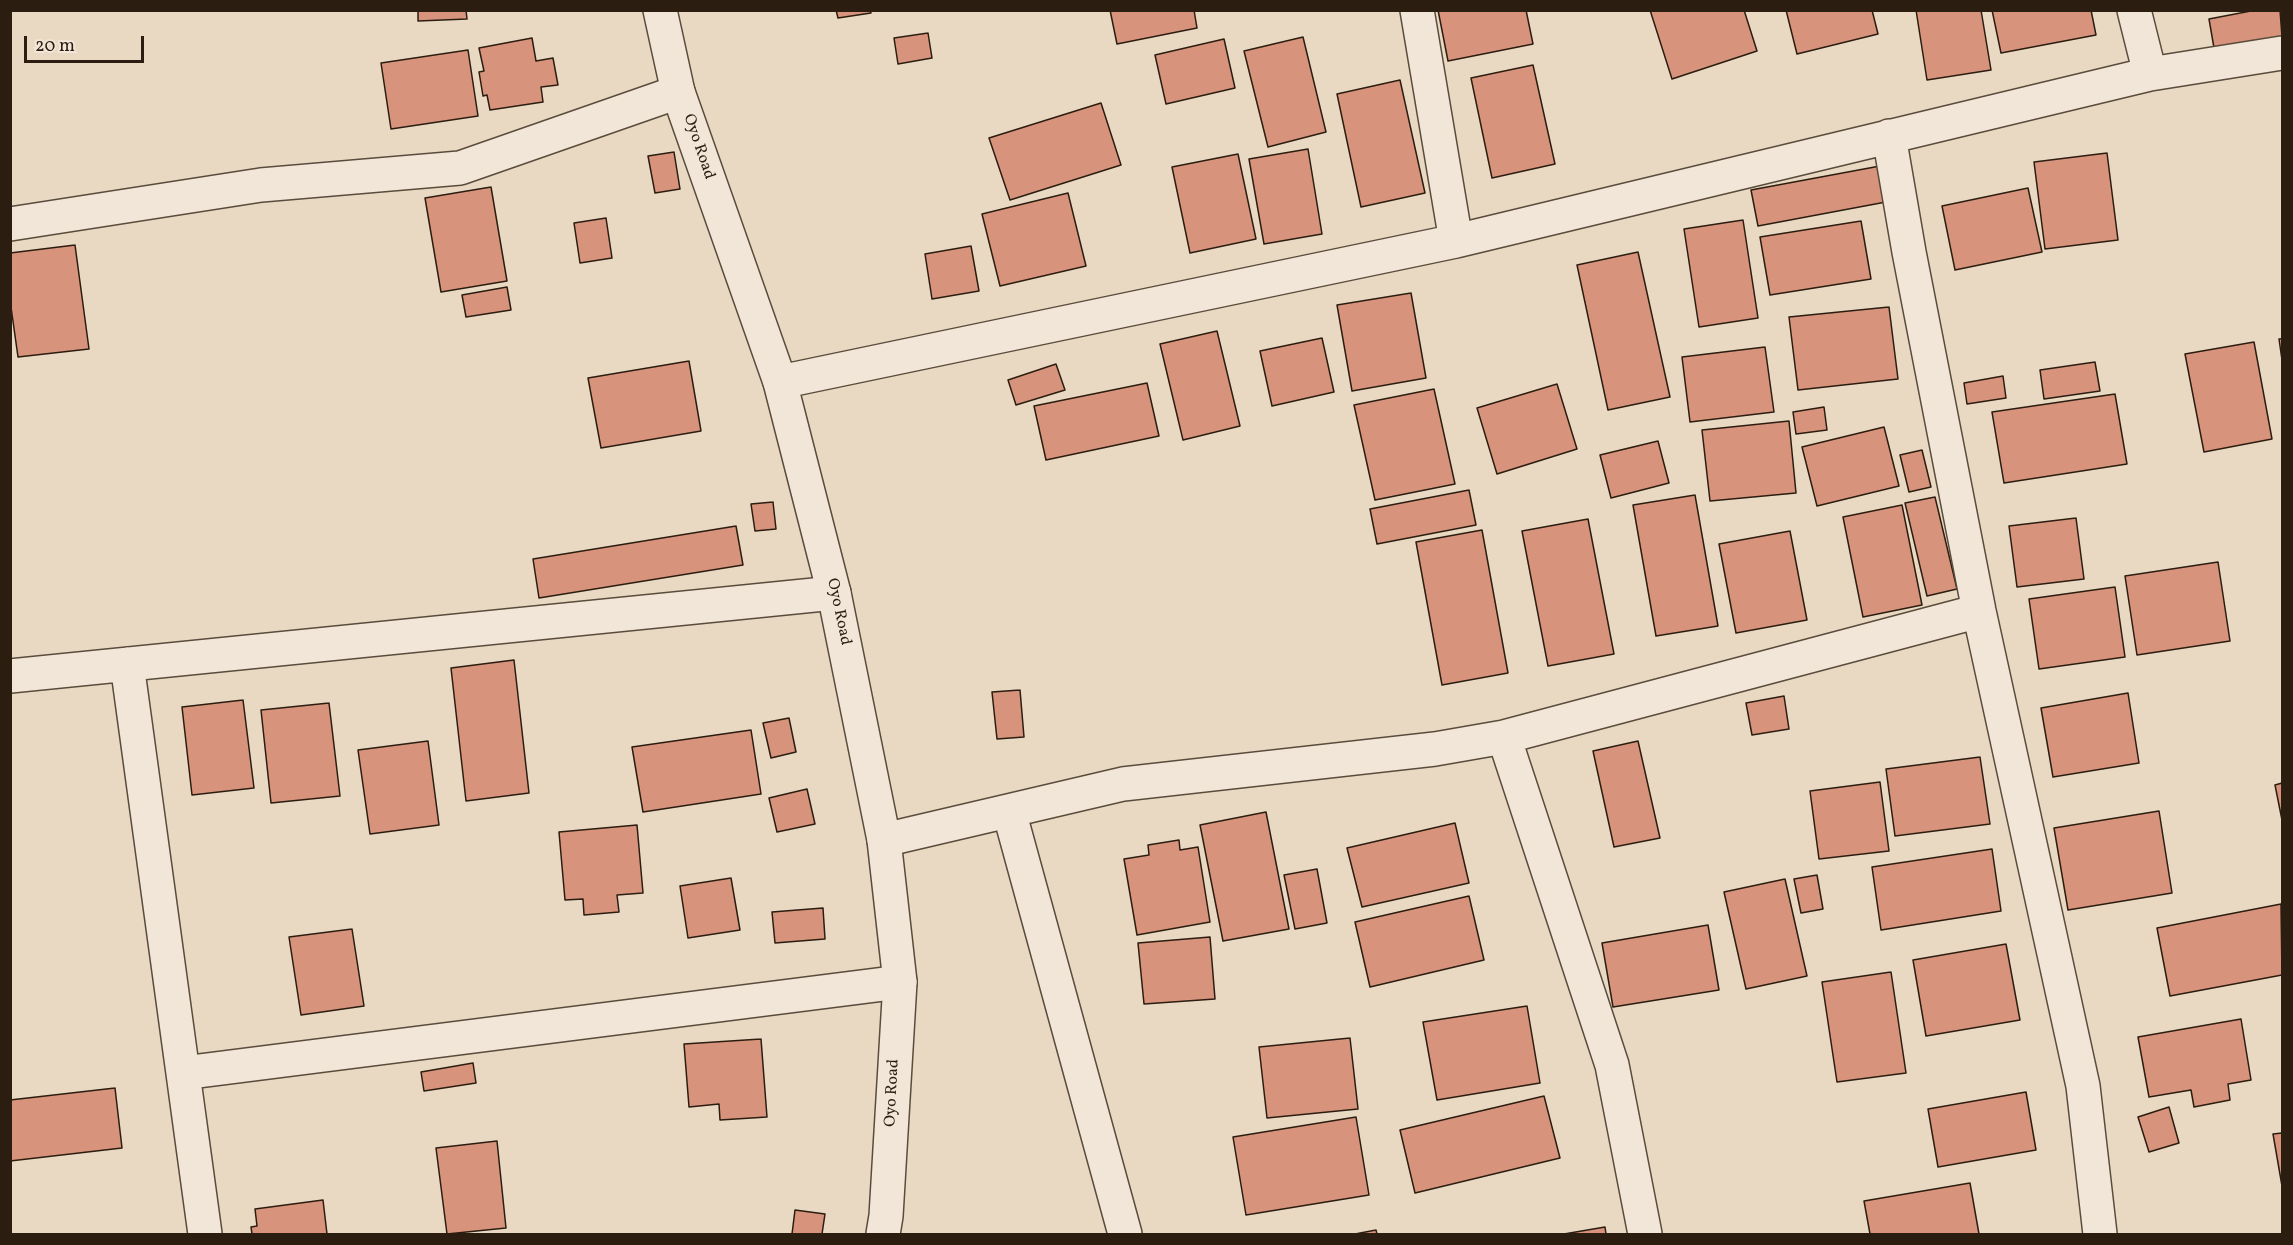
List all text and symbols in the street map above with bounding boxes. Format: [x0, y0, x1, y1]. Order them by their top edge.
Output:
scale bar [27, 24, 147, 62]
text: 20 m [35, 34, 75, 59]
street label: Oyo Road [678, 112, 718, 182]
street label: Oyo Road [822, 577, 854, 647]
street label: Oyo Road [882, 1059, 904, 1127]

